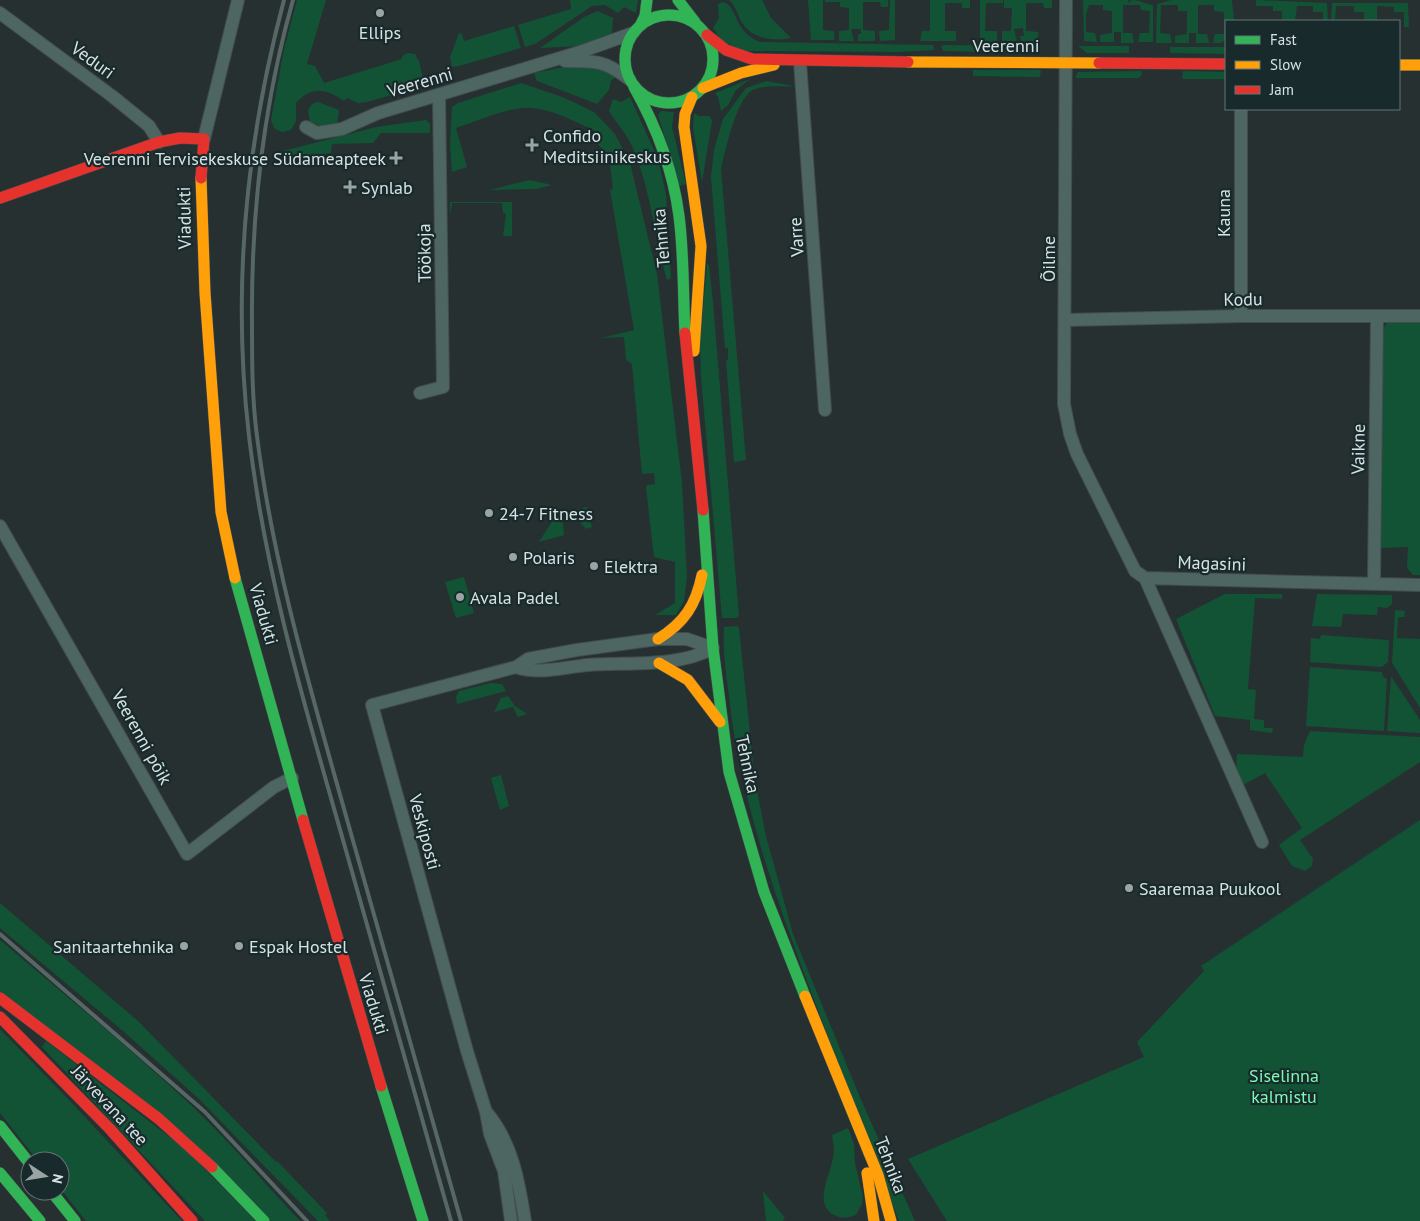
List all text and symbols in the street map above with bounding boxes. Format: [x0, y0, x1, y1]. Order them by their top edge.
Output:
marker: Ellips [374, 7, 386, 19]
legend [1225, 20, 1400, 110]
place label: Ellips [359, 21, 401, 44]
text: Fast [1270, 30, 1297, 49]
street label: Veerenni [971, 34, 1040, 57]
street label: Veduri [66, 36, 119, 84]
text: Slow [1270, 55, 1301, 74]
street label: Veerenni [384, 62, 455, 103]
text: Jam [1269, 80, 1294, 99]
place label: Confido Meditsiinikeskus [543, 124, 670, 168]
marker: Confido Meditsiinikeskus [525, 138, 539, 152]
place label: Veerenni Tervisekeskuse Südameapteek [83, 147, 386, 170]
marker: Veerenni Tervisekeskuse Südameapteek [390, 152, 402, 164]
place label: Synlab [361, 176, 413, 199]
marker: Synlab [343, 180, 357, 194]
street label: Viadukti [172, 186, 196, 251]
street label: Kauna [1212, 189, 1235, 237]
street label: Tehnika [647, 208, 675, 268]
street label: Varre [783, 216, 809, 259]
street label: Töökoja [412, 223, 436, 283]
street label: Õilme [1037, 236, 1060, 282]
street label: Kodu [1223, 287, 1263, 311]
street label: Vaikne [1346, 423, 1370, 476]
place label: 24-7 Fitness [499, 502, 593, 525]
marker: 24-7 Fitness [483, 507, 495, 519]
place label: Polaris [523, 546, 575, 569]
street label: Magasini [1177, 550, 1247, 576]
marker: Polaris [507, 551, 519, 563]
place label: Elektra [604, 555, 658, 578]
marker: Elektra [588, 560, 600, 572]
street label: Viadukti [244, 580, 284, 647]
place label: Avala Padel [470, 586, 560, 609]
marker: Avala Padel [454, 591, 466, 603]
street label: Veerenni põik [106, 685, 178, 789]
street label: Tehnika [731, 733, 765, 795]
street label: Veskiposti [404, 791, 446, 872]
place label: Saaremaa Puukool [1139, 877, 1281, 900]
marker: Saaremaa Puukool [1123, 882, 1135, 894]
place label: Sanitaartehnika [53, 935, 174, 958]
place label: Espak Hostel [249, 935, 348, 958]
marker: Sanitaartehnika [178, 940, 190, 952]
marker: Espak Hostel [233, 940, 245, 952]
street label: Viadukti [354, 970, 394, 1037]
street label: Järvevana tee [66, 1059, 153, 1150]
park label: Siselinna kalmistu [1249, 1064, 1319, 1108]
street label: Tehnika [870, 1133, 912, 1197]
north arrow [20, 1151, 70, 1201]
text: N [48, 1172, 67, 1185]

